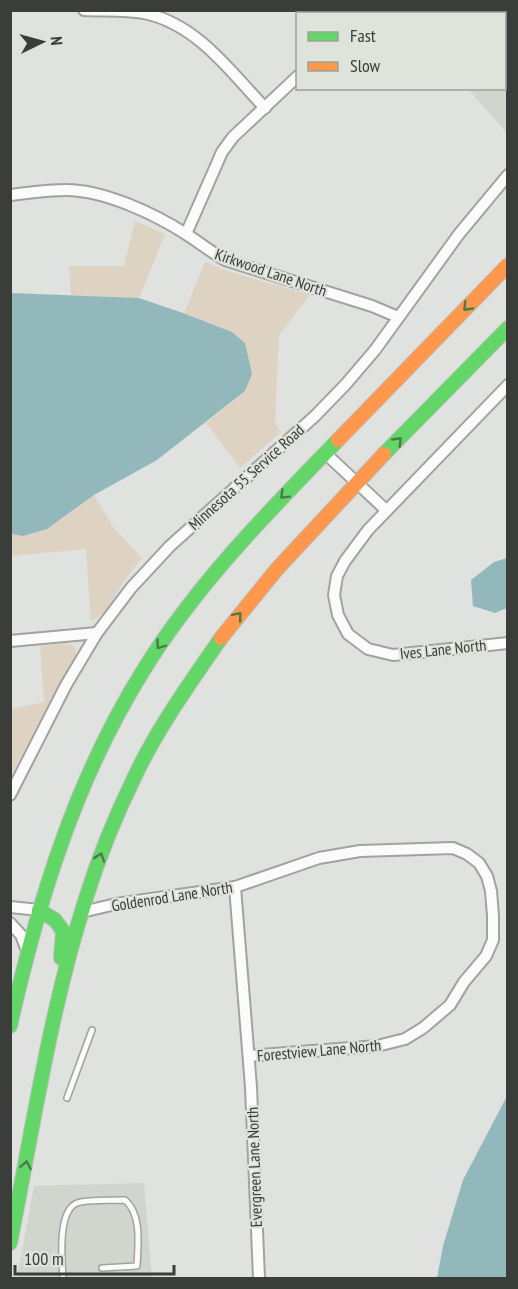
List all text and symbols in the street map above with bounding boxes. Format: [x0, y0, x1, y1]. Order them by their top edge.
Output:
north arrow [12, 12, 72, 72]
legend [296, 12, 506, 90]
text: Fast [350, 24, 376, 47]
text: N [47, 36, 67, 46]
text: Slow [350, 54, 381, 77]
street label: Kirkwood Lane North [212, 244, 330, 300]
one-way arrow [463, 299, 474, 310]
street label: Minnesota 55 Service Road [184, 420, 308, 534]
one-way arrow [391, 437, 402, 447]
one-way arrow [280, 488, 291, 498]
one-way arrow [231, 612, 242, 623]
street label: Ives Lane North [399, 635, 487, 663]
one-way arrow [156, 639, 167, 650]
one-way arrow [92, 852, 105, 863]
street label: Goldenrod Lane North [110, 877, 234, 915]
street label: Forestview Lane North [256, 1035, 382, 1065]
street label: Evergreen Lane North [242, 1106, 266, 1228]
one-way arrow [19, 1160, 32, 1170]
scale bar [15, 1238, 174, 1276]
text: 100 m [24, 1247, 64, 1270]

